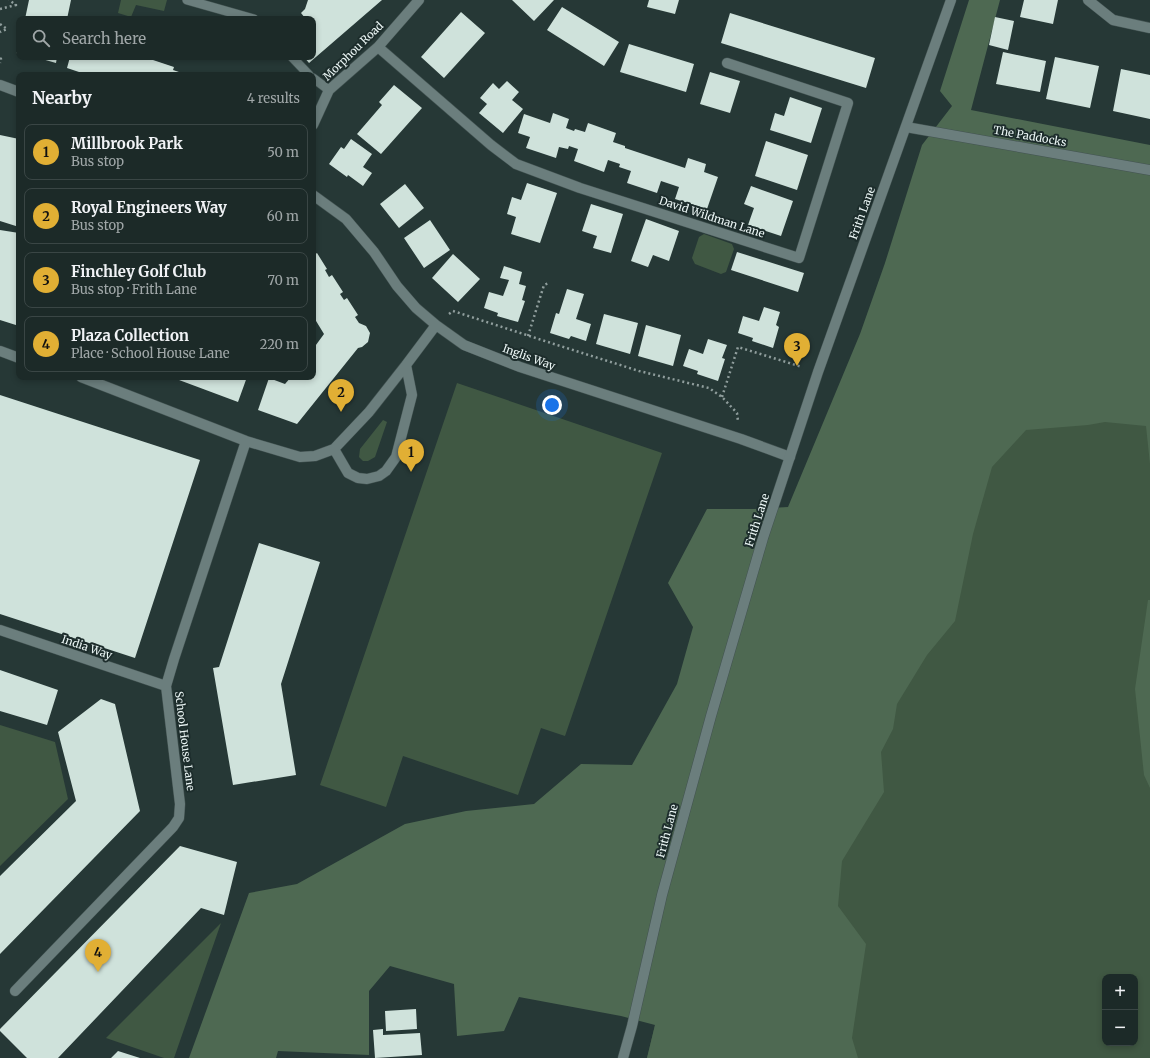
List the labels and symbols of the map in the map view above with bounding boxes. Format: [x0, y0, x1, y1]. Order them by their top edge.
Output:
street label: Morphou Road [320, 18, 386, 83]
street label: The Paddocks [992, 123, 1068, 149]
street label: Frith Lane [846, 185, 878, 241]
street label: David Wildman Lane [657, 193, 767, 241]
pin: 3 [784, 333, 810, 366]
street label: Inglis Way [501, 341, 558, 373]
pin: 2 [328, 379, 354, 412]
your location [542, 395, 562, 415]
pin: 1 [398, 439, 424, 472]
street label: Frith Lane [742, 491, 772, 548]
street label: India Way [60, 632, 115, 662]
street label: School House Lane [172, 690, 198, 792]
street label: Frith Lane [653, 802, 681, 859]
pin: 4 [85, 939, 111, 972]

